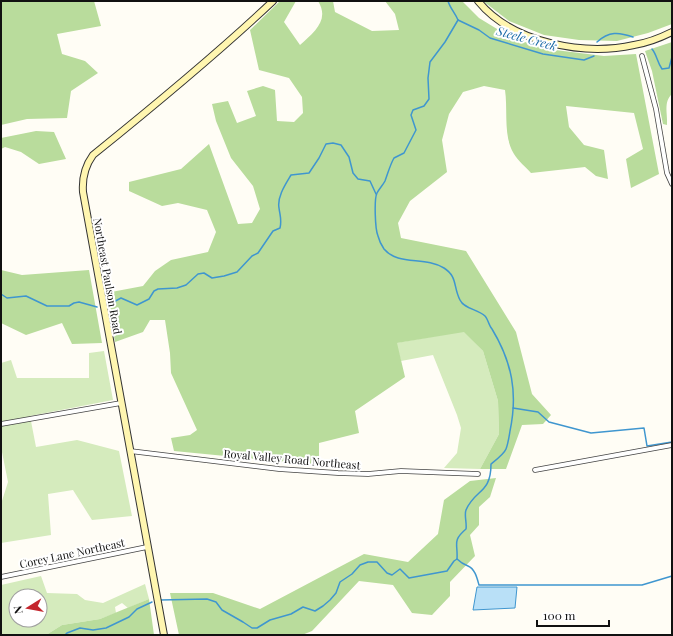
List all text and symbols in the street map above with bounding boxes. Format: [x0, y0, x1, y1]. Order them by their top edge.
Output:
water label: Steele Creek [494, 22, 559, 54]
street label: Northeast Paulson Road [90, 217, 126, 336]
street label: Royal Valley Road Northeast [223, 446, 361, 472]
street label: Corey Lane Northeast [18, 534, 126, 571]
north arrow [8, 588, 48, 628]
scale bar [537, 602, 609, 628]
text: N [10, 605, 26, 615]
text: 100 m [543, 607, 576, 623]

